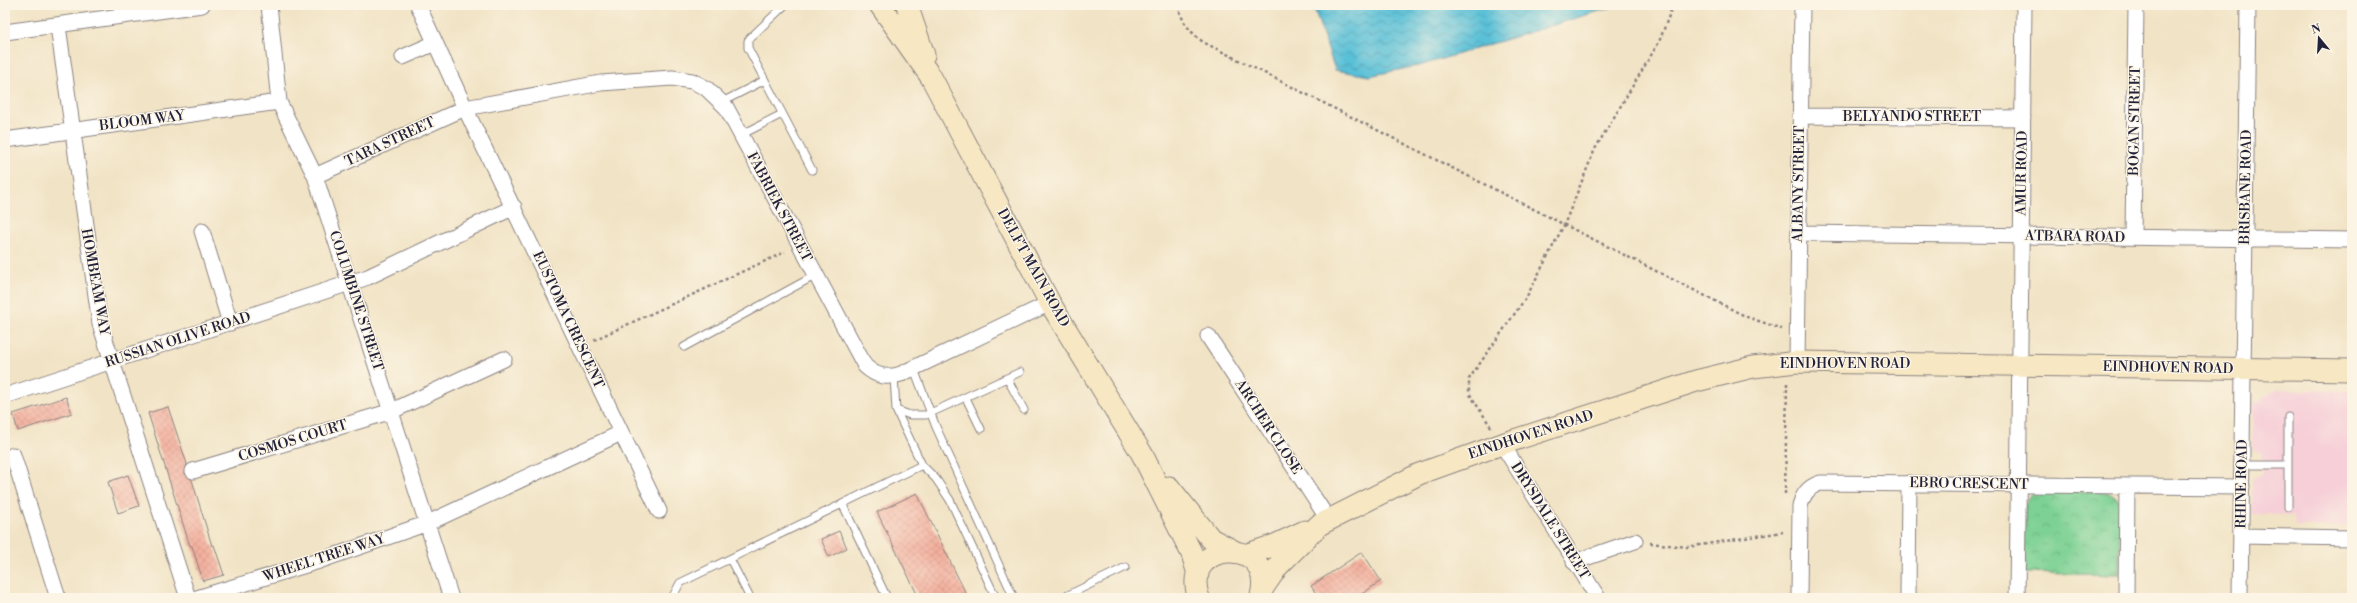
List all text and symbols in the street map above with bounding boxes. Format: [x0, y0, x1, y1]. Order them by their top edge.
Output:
north arrow [2299, 18, 2339, 58]
text: N [2310, 21, 2323, 37]
street label: BOGAN STREET [2125, 66, 2145, 177]
street label: BLOOM WAY [97, 107, 187, 135]
street label: BELYANDO STREET [1842, 108, 1981, 126]
street label: TARA STREET [342, 113, 438, 171]
street label: ALBANY STREET [1789, 125, 1809, 244]
street label: BRISBANE ROAD [2236, 129, 2256, 246]
street label: AMUR ROAD [2012, 130, 2032, 217]
street label: FABRIEK STREET [742, 149, 816, 265]
street label: DELFT MAIN ROAD [993, 206, 1073, 331]
street label: HOMBEAM WAY [77, 227, 113, 338]
street label: ATBARA ROAD [2024, 227, 2125, 247]
street label: COLUMBINE STREET [325, 229, 387, 374]
street label: EUSTOMA CRESCENT [528, 248, 608, 392]
street label: RUSSIAN OLIVE ROAD [103, 308, 253, 372]
street label: EINDHOVEN ROAD [1780, 355, 1910, 373]
street label: EINDHOVEN ROAD [2102, 358, 2234, 378]
street label: ARCHER CLOSE [1230, 375, 1305, 478]
street label: EINDHOVEN ROAD [1466, 406, 1596, 464]
street label: COSMOS COURT [236, 416, 350, 466]
street label: RHINE ROAD [2232, 439, 2252, 529]
street label: DRYSDALE STREET [1507, 459, 1593, 583]
street label: EBRO CRESCENT [1909, 474, 2029, 494]
street label: WHEEL TREE WAY [260, 530, 388, 587]

